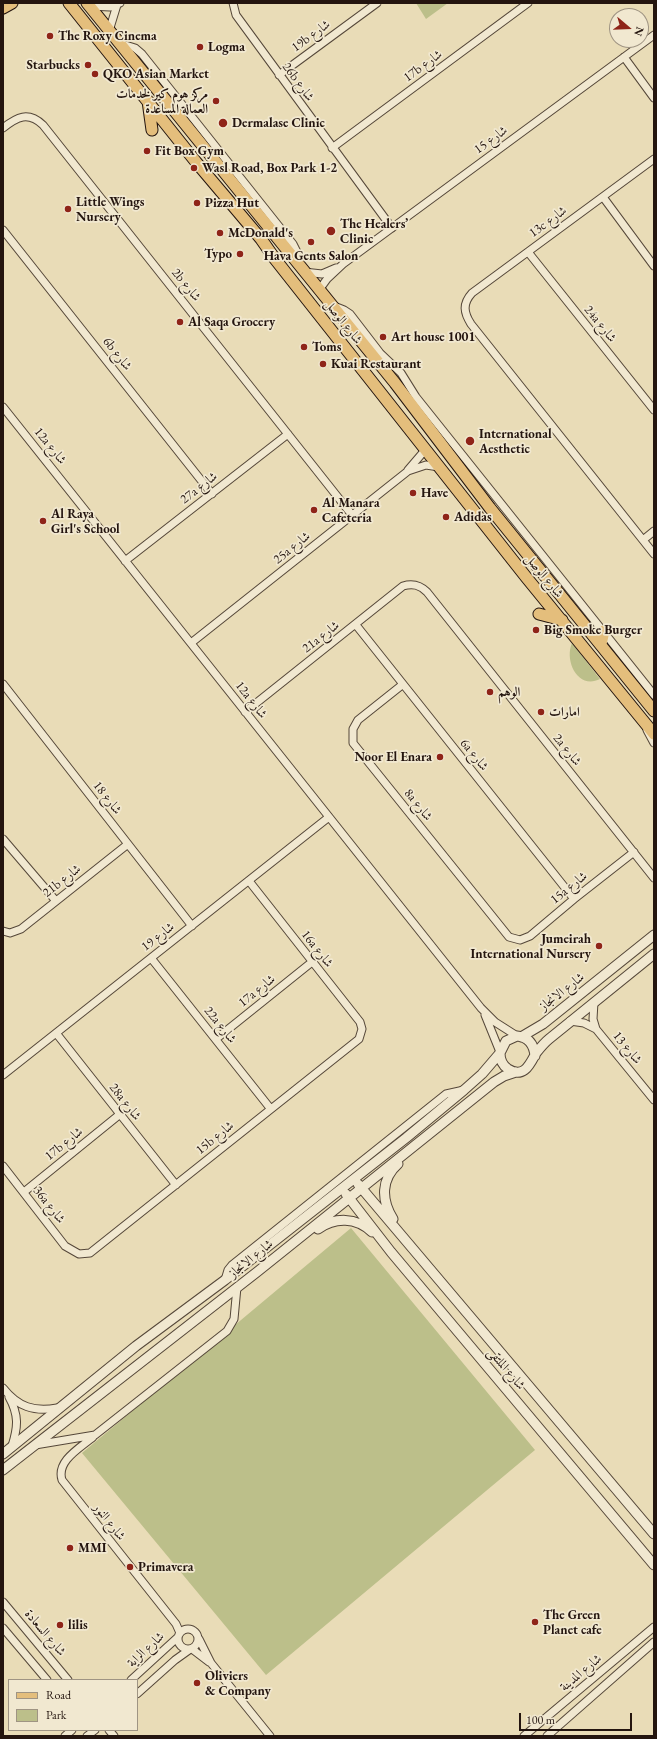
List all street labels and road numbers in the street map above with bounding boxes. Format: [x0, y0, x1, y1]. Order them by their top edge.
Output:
street label: 19b شارع [288, 17, 334, 55]
street label: 17b شارع [400, 47, 446, 85]
street label: 26b شارع [279, 59, 317, 105]
street label: شارع 15 [471, 123, 511, 157]
street label: 13c شارع [526, 203, 570, 241]
street label: 2b شارع [168, 265, 204, 305]
street label: شارع الوصل [321, 297, 365, 347]
street label: 24a شارع [580, 302, 620, 346]
street label: 6b شارع [99, 334, 135, 374]
street label: 12a شارع [30, 424, 70, 468]
street label: 27a شارع [177, 469, 221, 507]
street label: 25a شارع [270, 528, 314, 568]
street label: شارع الوصل [522, 551, 566, 601]
street label: 21a شارع [299, 618, 343, 656]
street label: 12a شارع [232, 678, 270, 722]
street label: 2a شارع [549, 731, 585, 769]
street label: 6a شارع [456, 736, 492, 774]
street label: شارع 18 [89, 778, 125, 818]
street label: 8a شارع [400, 786, 436, 824]
street label: 21b شارع [40, 861, 84, 901]
street label: 15a شارع [547, 868, 591, 908]
street label: شارع 19 [138, 919, 178, 955]
street label: 16a شارع [298, 927, 336, 971]
street label: شارع الانجاز [536, 970, 588, 1014]
street label: 17a شارع [235, 971, 279, 1011]
street label: 22a شارع [200, 1003, 240, 1047]
street label: شارع 13 [609, 1028, 645, 1068]
street label: 28a شارع [106, 1080, 144, 1124]
street label: 15b شارع [193, 1118, 237, 1158]
street label: 17b شارع [42, 1124, 86, 1164]
street label: 36a شارع [30, 1183, 68, 1227]
street label: شارع الانجاز [226, 1236, 276, 1282]
street label: شارع الملتقى [484, 1345, 528, 1393]
street label: شارع النور [90, 1500, 128, 1544]
street label: شارع السعادة [21, 1607, 69, 1659]
street label: شارع الراية [124, 1629, 168, 1671]
street label: شارع المدينة [557, 1651, 605, 1695]

